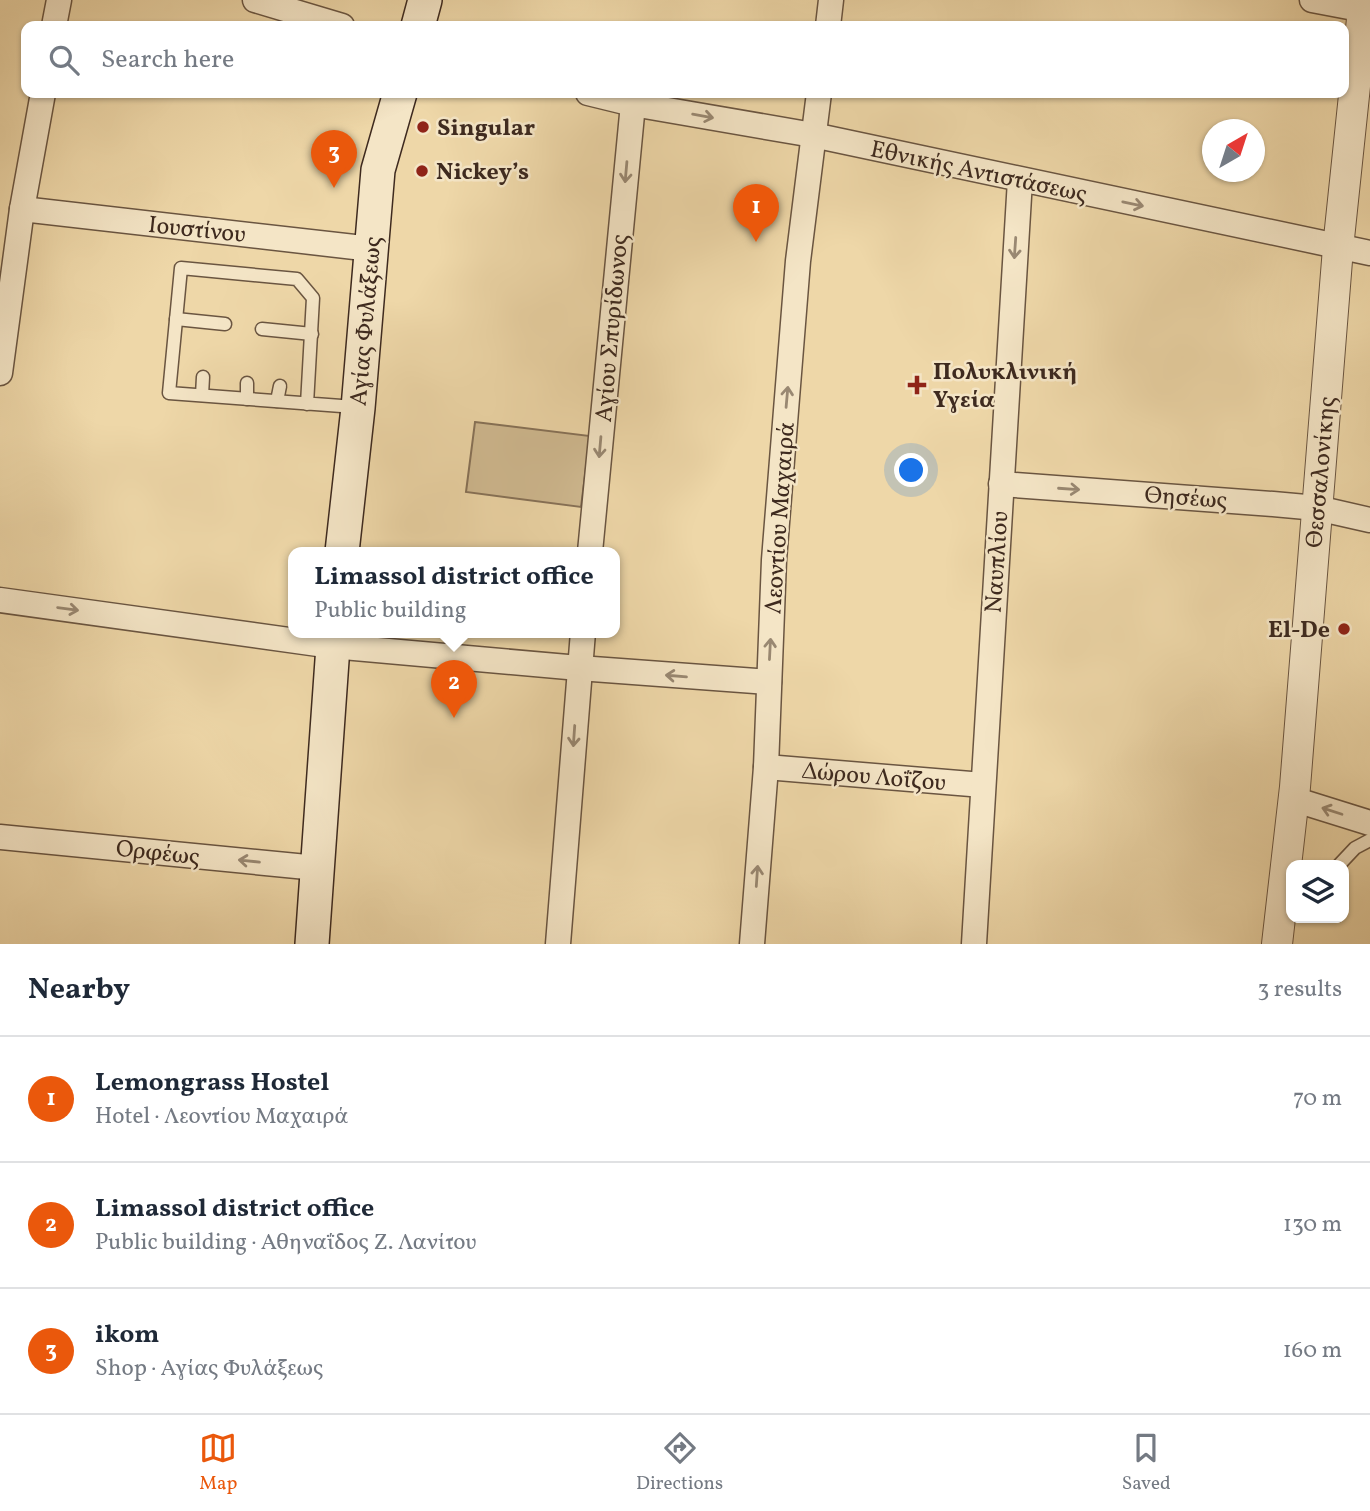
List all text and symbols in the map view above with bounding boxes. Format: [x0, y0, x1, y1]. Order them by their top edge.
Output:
search box [21, 21, 1349, 98]
icon: search [45, 41, 83, 79]
text: Search here [101, 42, 234, 78]
one-way arrow [691, 110, 714, 123]
place label: Singular [437, 112, 535, 146]
marker: Singular [415, 119, 431, 135]
north arrow [1202, 119, 1265, 182]
pin: 3 [311, 130, 357, 188]
street label: Εθνικής Αντιστάσεως [867, 133, 1090, 213]
place label: Nickey’s [436, 156, 529, 190]
one-way arrow [619, 160, 632, 183]
marker: Nickey’s [414, 163, 430, 179]
pin: 1 [733, 184, 779, 242]
one-way arrow [1121, 198, 1144, 212]
street label: Ιουστίνου [146, 209, 247, 253]
street label: Αγίου Σπυρίδωνος [588, 233, 638, 424]
street label: Αγίας Φυλάξεως [343, 235, 391, 407]
one-way arrow [1009, 237, 1022, 260]
place label: Πολυκλινική Υγεία [933, 356, 1077, 418]
marker: Πολυκλινική Υγεία [907, 375, 927, 395]
one-way arrow [781, 387, 794, 409]
street label: Θεσσαλονίκης [1298, 395, 1346, 549]
street label: Λεοντίου Μαχαιρά [757, 421, 805, 615]
one-way arrow [593, 436, 606, 458]
your location [894, 453, 928, 487]
street label: Θησέως [1143, 479, 1228, 519]
one-way arrow [1057, 483, 1080, 496]
street label: Ναυπλίου [977, 510, 1019, 614]
popup [288, 547, 620, 638]
text: Limassol district office [314, 559, 594, 595]
text: Public building [314, 595, 466, 627]
one-way arrow [56, 603, 78, 616]
place label: El-De [1268, 614, 1330, 648]
marker: El-De [1336, 621, 1352, 637]
one-way arrow [764, 638, 777, 661]
pin: 2 [431, 660, 477, 718]
one-way arrow [665, 669, 688, 682]
one-way arrow [567, 724, 580, 747]
street label: Δώρου Λοΐζου [800, 755, 947, 801]
one-way arrow [1321, 804, 1343, 816]
street label: Ορφέως [114, 833, 202, 875]
one-way arrow [238, 854, 261, 867]
map controls [1286, 860, 1349, 923]
button: layers [1286, 860, 1349, 923]
one-way arrow [751, 865, 764, 888]
text: Nearby [28, 969, 130, 1011]
text: 3 results [1257, 974, 1342, 1006]
text: Lemongrass Hostel [95, 1065, 329, 1101]
text: 1 [46, 1083, 56, 1115]
text: 70 m [1293, 1083, 1342, 1115]
text: Hotel · Λεοντίου Μαχαιρά [95, 1101, 348, 1133]
text: Limassol district office [95, 1191, 374, 1227]
text: 2 [45, 1209, 57, 1241]
text: 130 m [1283, 1209, 1342, 1241]
text: Public building · Αθηναΐδος Ζ. Λανίτου [95, 1227, 477, 1259]
text: ikom [95, 1317, 159, 1353]
text: 3 [45, 1335, 57, 1367]
text: 160 m [1283, 1335, 1342, 1367]
text: Shop · Αγίας Φυλάξεως [95, 1353, 323, 1385]
tab: Map [199, 1429, 237, 1497]
tab: Directions [636, 1429, 723, 1497]
tab: Saved [1122, 1429, 1171, 1497]

